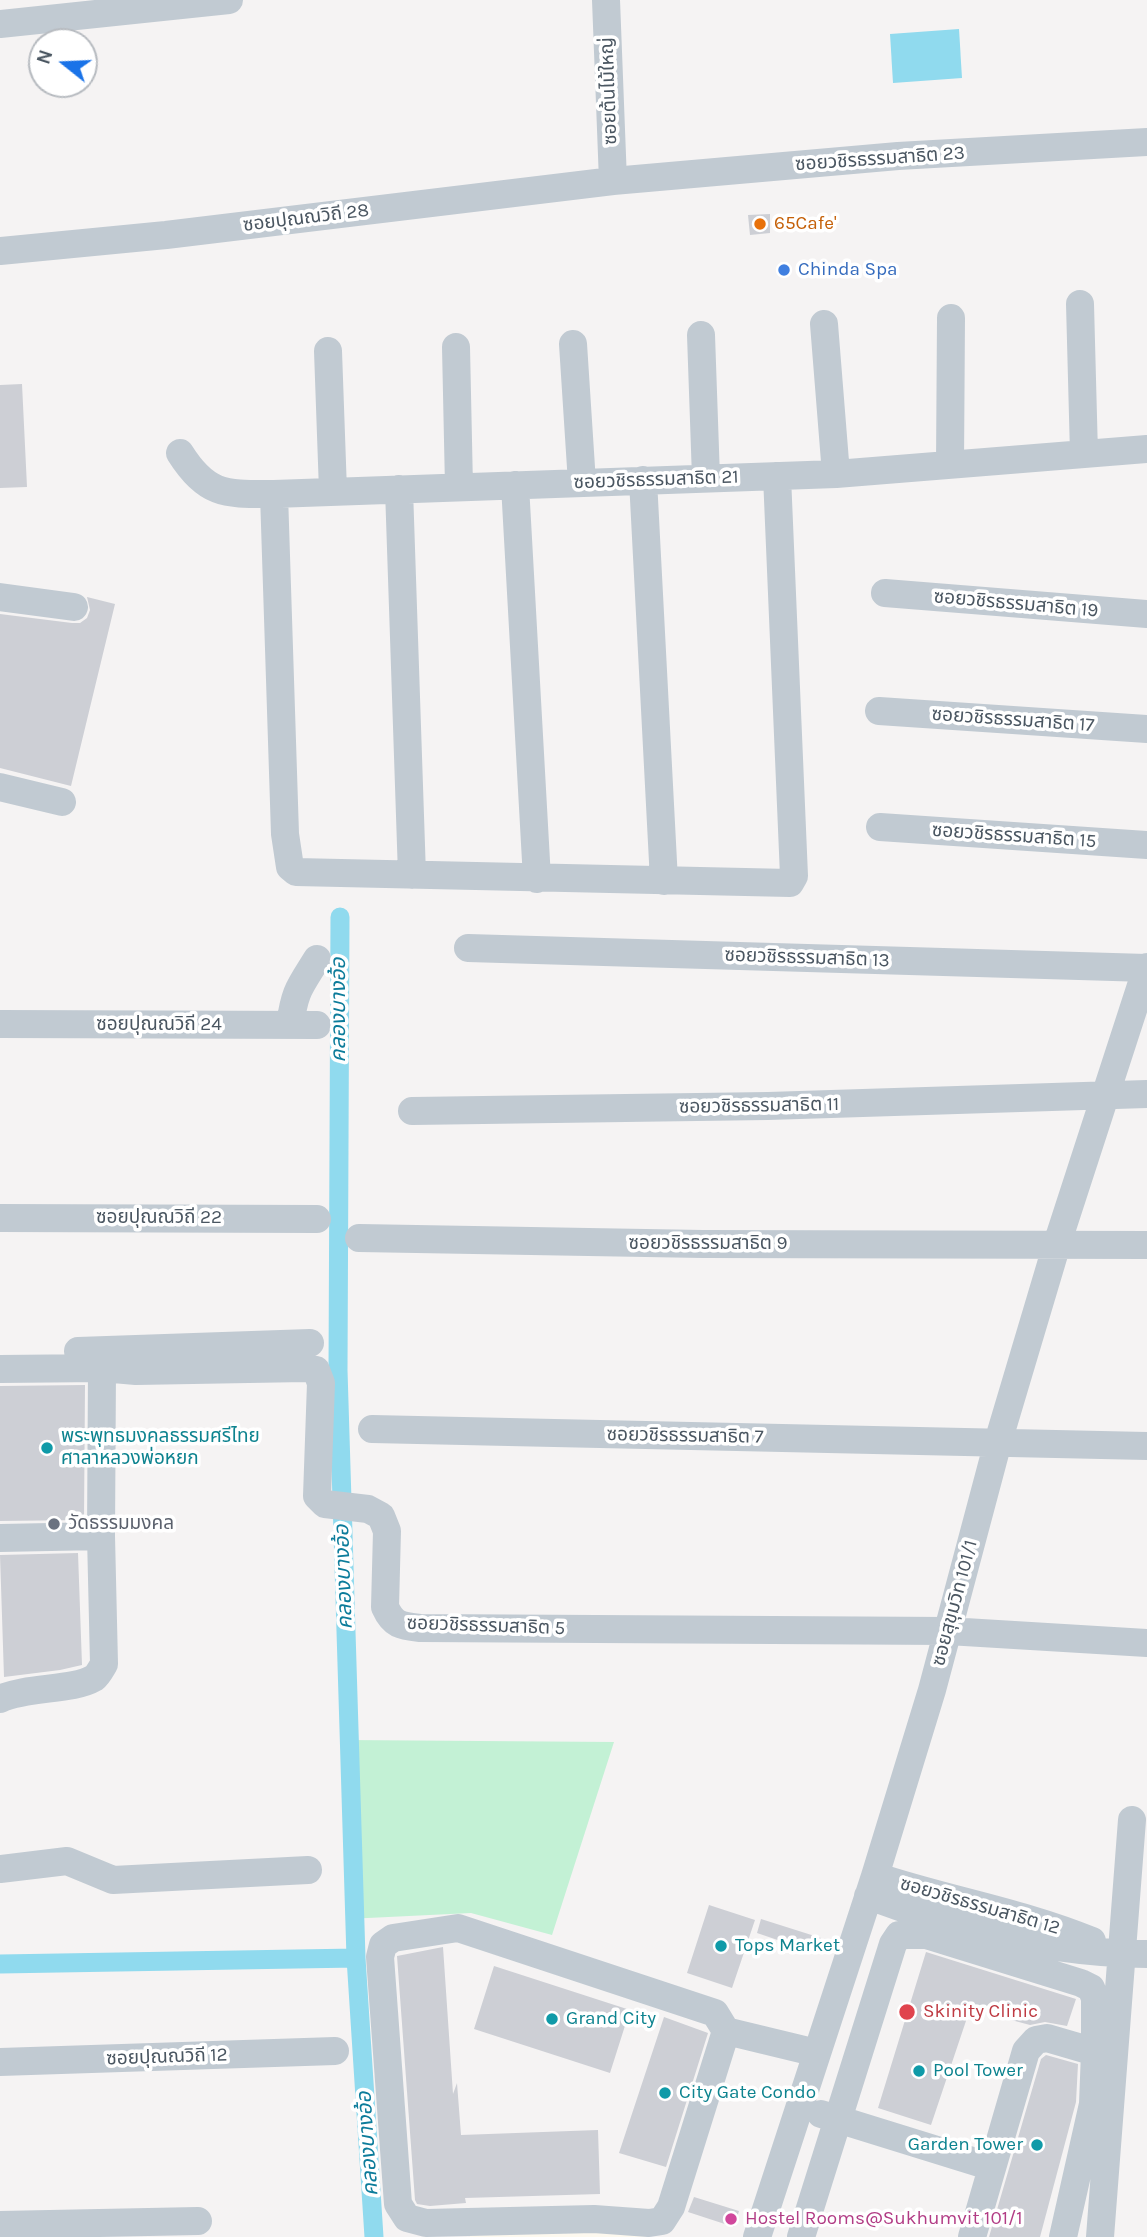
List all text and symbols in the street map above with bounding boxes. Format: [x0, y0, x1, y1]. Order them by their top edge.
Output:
north arrow [28, 28, 98, 98]
street label: ซอยต้นไม้ใหญ่ [596, 37, 622, 145]
text: N [32, 47, 57, 67]
street label: ซอยวชิรธรรมสาธิต 23 [794, 142, 966, 176]
street label: ซอยปุณณวิถี 28 [242, 199, 370, 237]
place label: 65Cafe' [774, 213, 837, 235]
marker: 65Cafe' [752, 216, 768, 232]
place label: Chinda Spa [798, 259, 898, 281]
marker: Chinda Spa [776, 262, 792, 278]
street label: ซอยวชิรธรรมสาธิต 21 [573, 466, 739, 494]
street label: ซอยวชิรธรรมสาธิต 19 [933, 585, 1099, 623]
street label: ซอยวชิรธรรมสาธิต 17 [931, 703, 1095, 737]
street label: ซอยวชิรธรรมสาธิต 15 [931, 819, 1097, 853]
street label: ซอยวชิรธรรมสาธิต 13 [724, 944, 890, 972]
water label: คลองบางอ้อ [326, 958, 352, 1062]
street label: ซอยปุณณวิถี 24 [96, 1014, 222, 1036]
street label: ซอยวชิรธรรมสาธิต 11 [679, 1093, 839, 1119]
street label: ซอยปุณณวิถี 22 [96, 1207, 222, 1229]
street label: ซอยวชิรธรรมสาธิต 9 [629, 1233, 787, 1255]
street label: ซอยวชิรธรรมสาธิต 7 [606, 1423, 764, 1449]
place label: พระพุทธมงคลธรรมศรีไทย ศาลาหลวงพ่อหยก [61, 1426, 260, 1470]
marker: พระพุทธมงคลธรรมศรีไทย ศาลาหลวงพ่อหยก [39, 1440, 55, 1456]
place label: วัดธรรมมงคล [68, 1513, 174, 1535]
marker: วัดธรรมมงคล [46, 1516, 62, 1532]
water label: คลองบางอ้อ [330, 1524, 358, 1630]
street label: ซอยสุขุมวิท 101/1 [927, 1538, 983, 1668]
street label: ซอยวชิรธรรมสาธิต 5 [406, 1612, 566, 1640]
street label: ซอยวชิรธรรมสาธิต 12 [897, 1872, 1063, 1940]
place label: Tops Market [735, 1935, 840, 1957]
marker: Tops Market [713, 1938, 729, 1954]
place label: Skinity Clinic [923, 2001, 1038, 2023]
marker: Skinity Clinic [897, 2002, 917, 2022]
place label: Grand City [566, 2008, 656, 2030]
marker: Grand City [544, 2011, 560, 2027]
street label: ซอยปุณณวิถี 12 [106, 2043, 228, 2071]
place label: Pool Tower [933, 2060, 1023, 2082]
marker: Pool Tower [911, 2063, 927, 2079]
place label: City Gate Condo [679, 2082, 816, 2104]
marker: City Gate Condo [657, 2085, 673, 2101]
water label: คลองบางอ้อ [352, 2091, 384, 2197]
place label: Garden Tower [908, 2134, 1023, 2156]
marker: Garden Tower [1029, 2137, 1045, 2153]
place label: Hostel Rooms@Sukhumvit 101/1 [745, 2208, 1022, 2230]
marker: Hostel Rooms@Sukhumvit 101/1 [723, 2211, 739, 2227]

